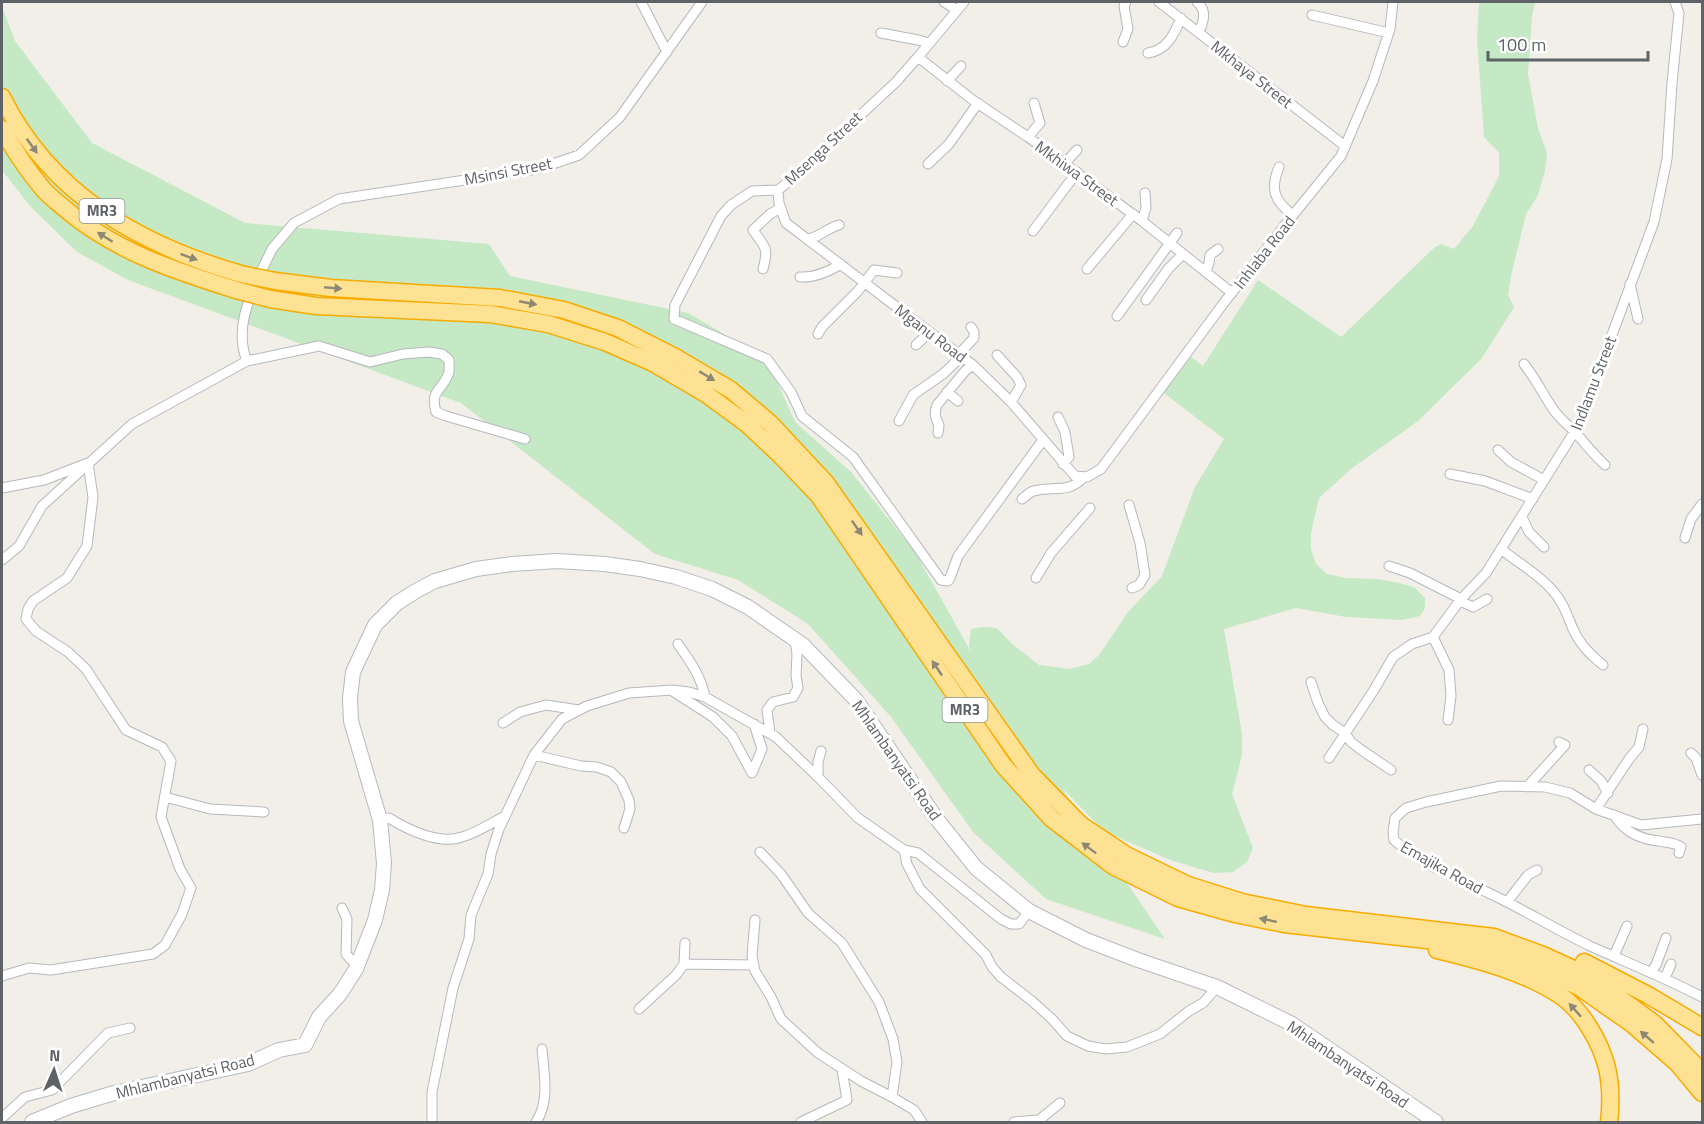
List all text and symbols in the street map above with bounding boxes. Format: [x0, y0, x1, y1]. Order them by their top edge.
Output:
scale bar [1488, 24, 1648, 62]
text: 100 m [1497, 31, 1546, 58]
street label: Mkhaya Street [1206, 34, 1298, 114]
street label: Msenga Street [779, 105, 868, 190]
street label: Mkhiwa Street [1030, 134, 1124, 212]
one-way arrow [26, 139, 38, 154]
street label: Msinsi Street [462, 151, 554, 191]
road number: MR3 [80, 199, 124, 223]
street label: Inhlaba Road [1228, 210, 1300, 294]
one-way arrow [97, 232, 113, 243]
one-way arrow [181, 252, 199, 262]
one-way arrow [324, 283, 343, 293]
street label: Mganu Road [890, 298, 972, 368]
one-way arrow [518, 299, 537, 308]
street label: Indlamu Street [1564, 332, 1622, 434]
one-way arrow [699, 370, 715, 381]
one-way arrow [851, 520, 863, 536]
one-way arrow [931, 661, 943, 677]
street label: Mhlambanyatsi Road [846, 695, 948, 825]
road number: MR3 [942, 698, 988, 722]
street label: Emajika Road [1396, 834, 1488, 900]
one-way arrow [1081, 841, 1097, 854]
one-way arrow [1258, 915, 1277, 925]
one-way arrow [1568, 1003, 1582, 1018]
street label: Mhlambanyatsi Road [1282, 1014, 1414, 1114]
one-way arrow [1639, 1030, 1654, 1044]
north arrow [24, 1040, 84, 1100]
text: N [49, 1043, 61, 1067]
street label: Mhlambanyatsi Road [113, 1047, 257, 1105]

